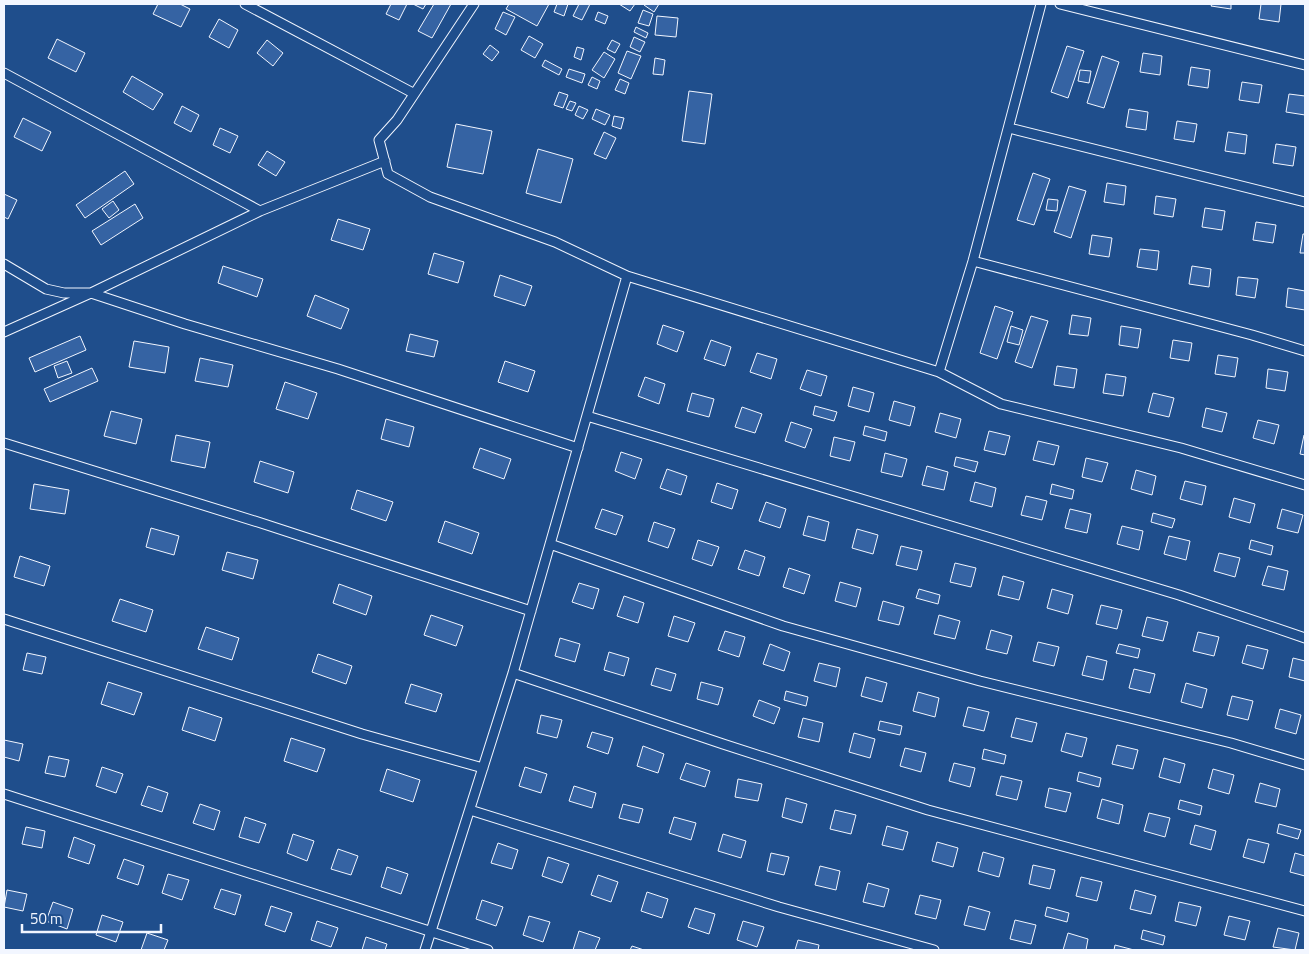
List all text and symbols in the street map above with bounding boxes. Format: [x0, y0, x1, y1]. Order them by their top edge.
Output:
scale bar [22, 902, 161, 934]
text: 50 m [30, 907, 63, 930]

